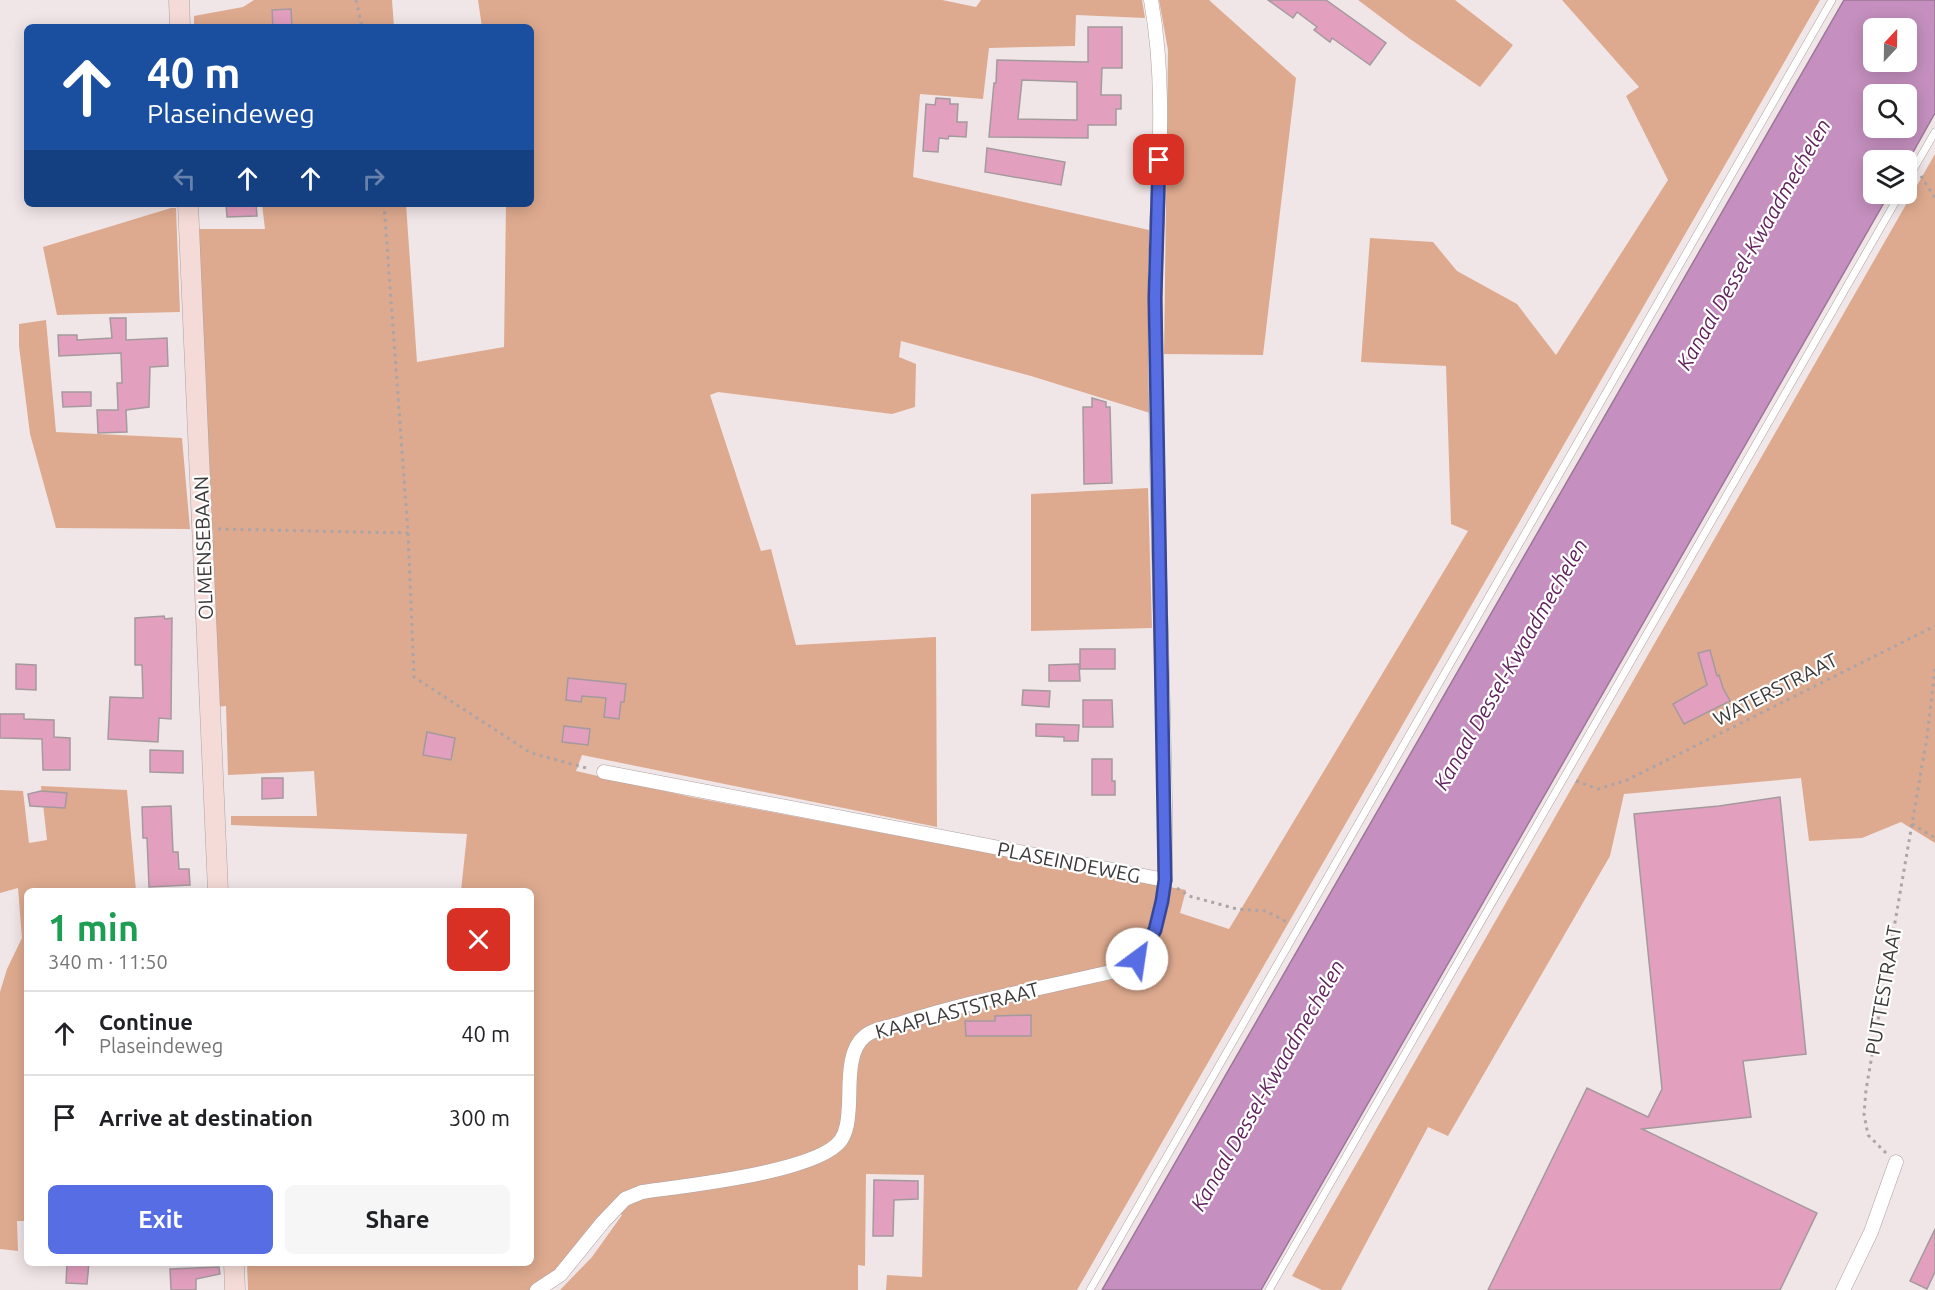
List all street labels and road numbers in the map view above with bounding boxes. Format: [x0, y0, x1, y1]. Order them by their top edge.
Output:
street label: OLMENSEBAAN [189, 476, 217, 620]
street label: WATERSTRAAT [1709, 648, 1841, 730]
street label: PLASEINDEWEG [996, 837, 1142, 887]
street label: PUTTESTRAAT [1860, 924, 1906, 1056]
street label: KAAPLASTSTRAAT [873, 977, 1041, 1043]

